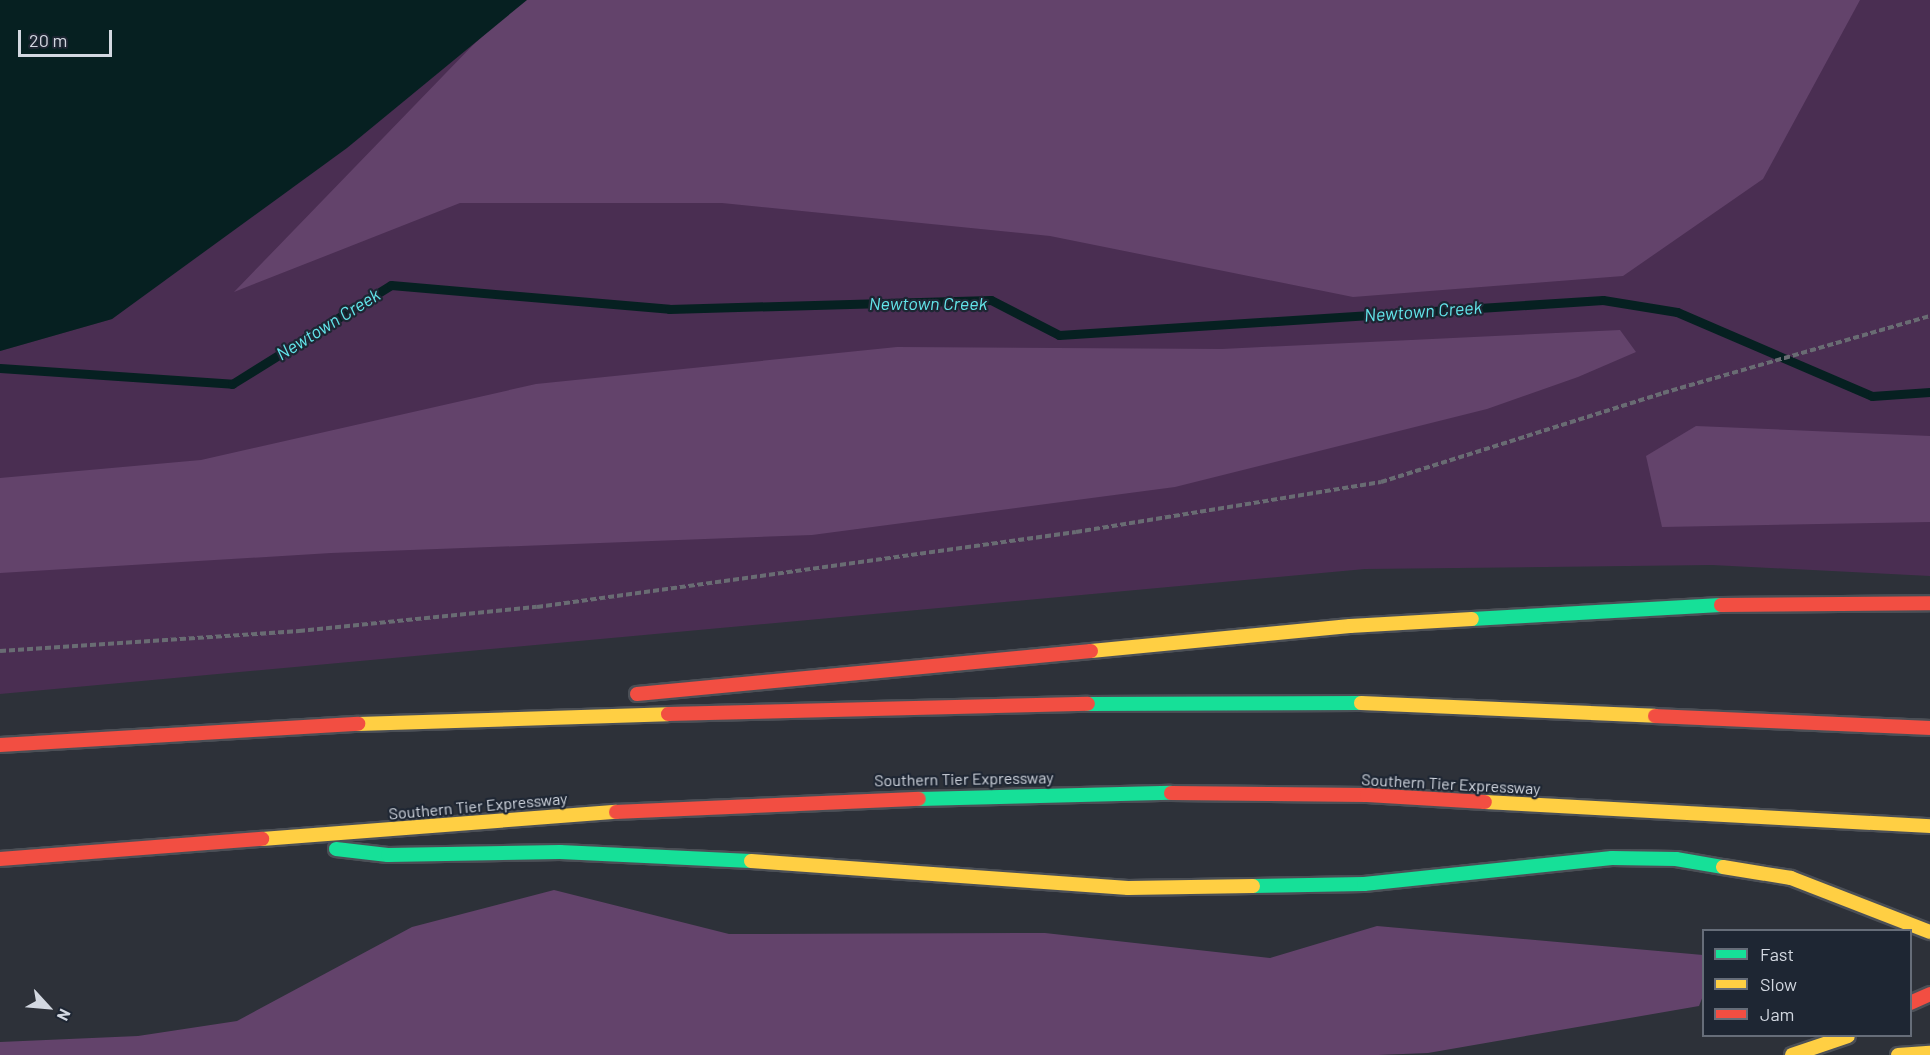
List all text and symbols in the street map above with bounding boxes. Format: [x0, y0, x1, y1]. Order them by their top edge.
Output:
scale bar [21, 18, 116, 56]
text: 20 m [29, 29, 67, 51]
water label: Newtown Creek [272, 283, 384, 365]
water label: Newtown Creek [869, 292, 987, 314]
water label: Newtown Creek [1363, 296, 1483, 326]
street label: Southern Tier Expressway [874, 768, 1054, 790]
street label: Southern Tier Expressway [1361, 770, 1541, 798]
street label: Southern Tier Expressway [388, 789, 568, 823]
legend [1702, 929, 1912, 1037]
text: Fast [1760, 943, 1794, 965]
text: Slow [1760, 973, 1797, 995]
north arrow [18, 977, 78, 1037]
text: Jam [1760, 1003, 1794, 1025]
text: N [54, 1006, 76, 1024]

